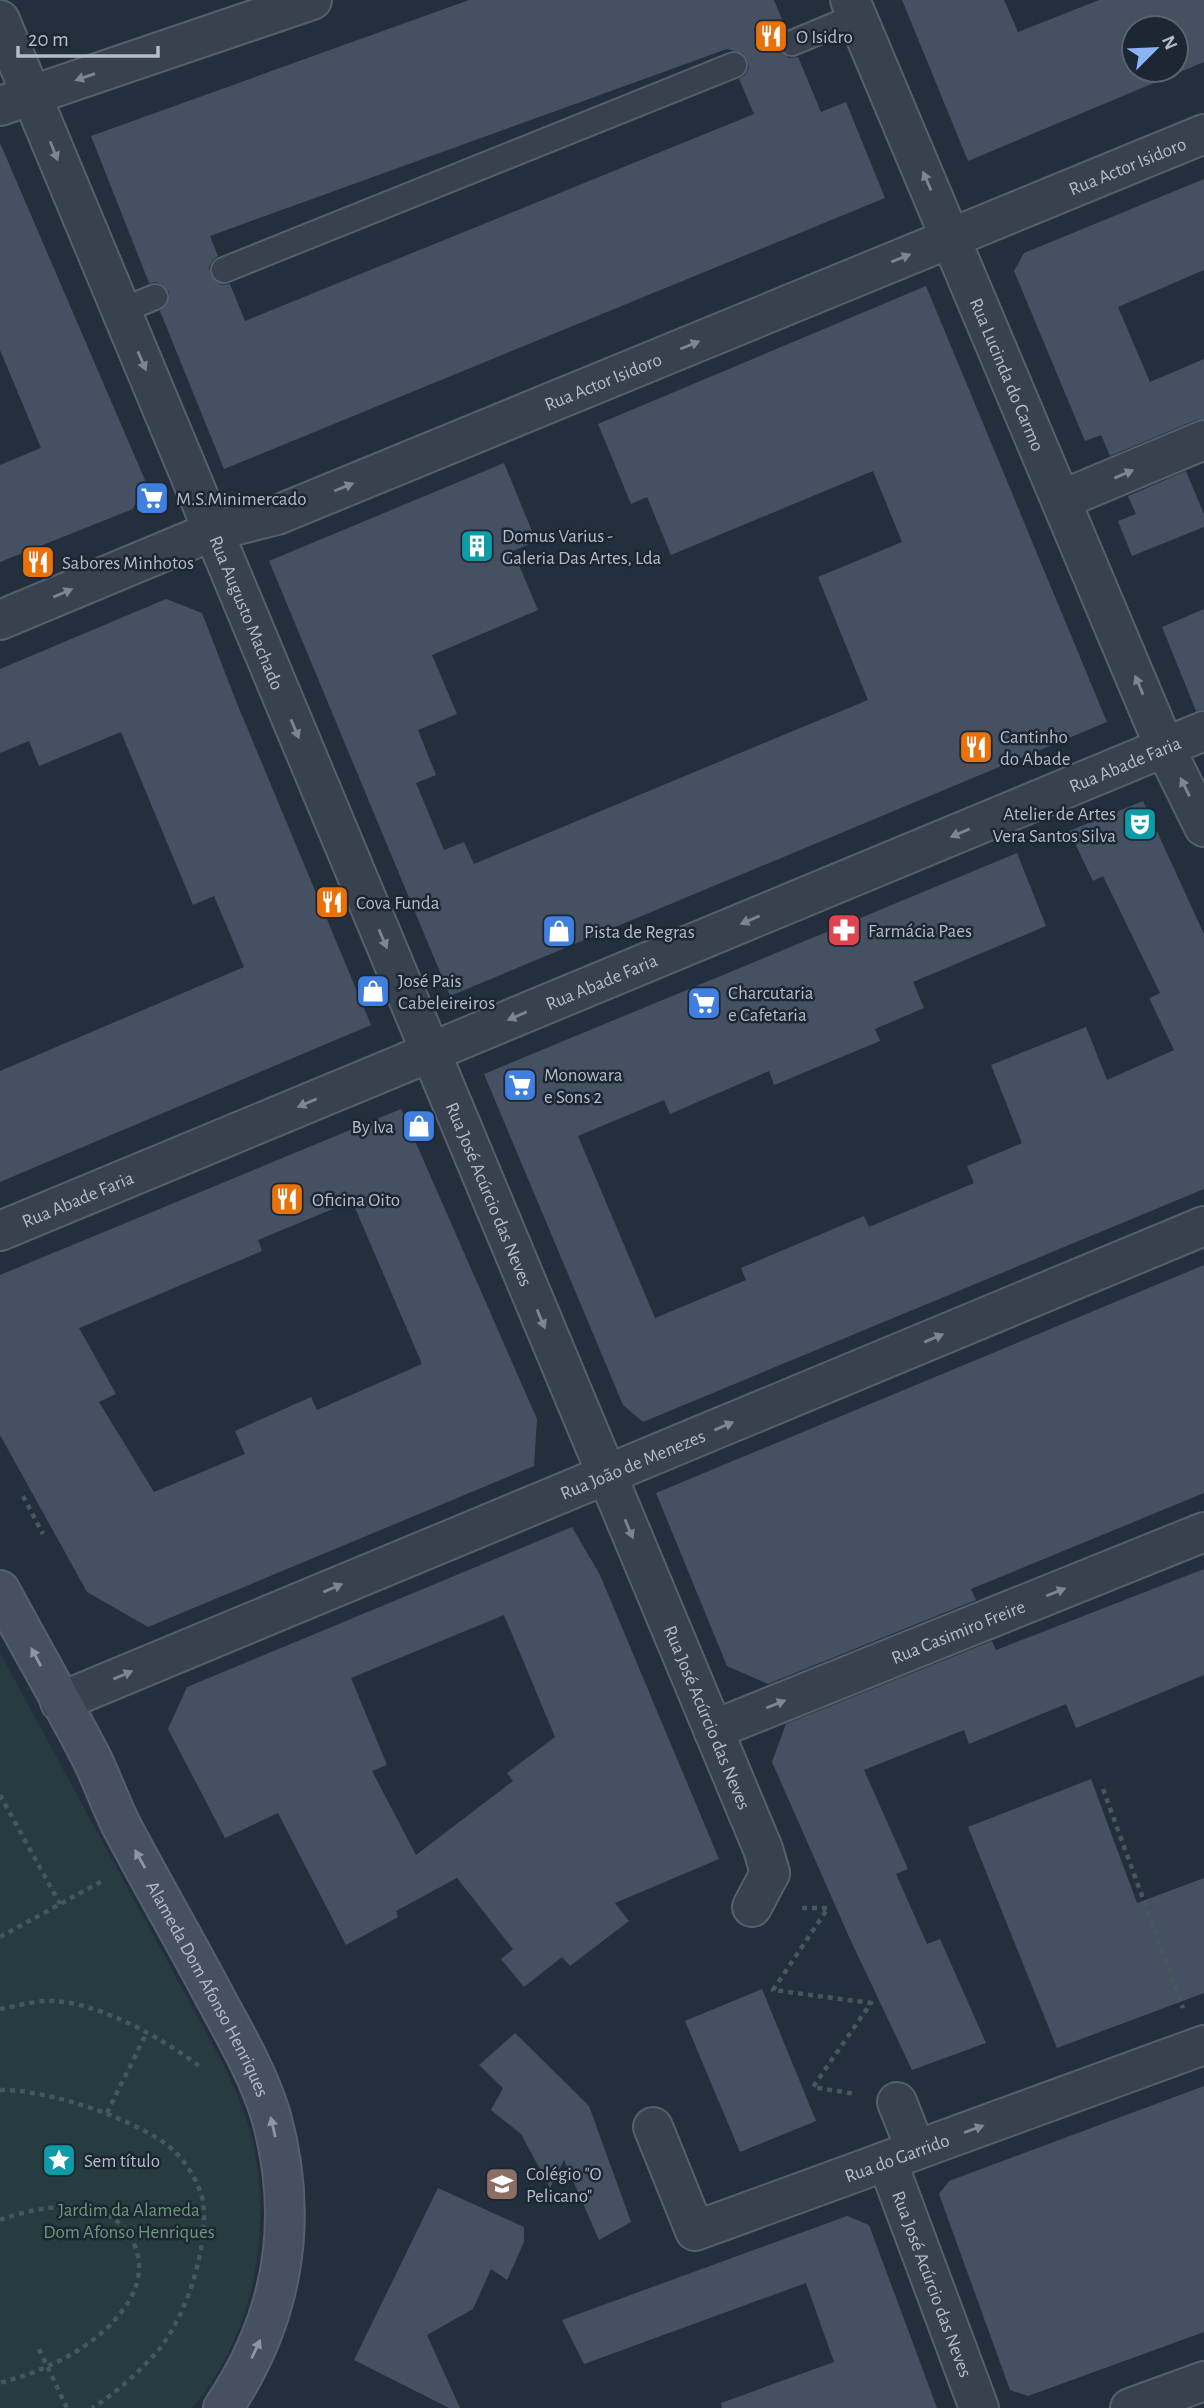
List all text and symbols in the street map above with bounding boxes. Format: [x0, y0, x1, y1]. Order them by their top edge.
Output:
scale bar [18, 14, 158, 58]
north arrow [1120, 14, 1190, 84]
restaurant icon: O Isidro [752, 17, 790, 55]
place label: O Isidro [796, 28, 853, 47]
text: 20 m [28, 29, 69, 50]
text: N [1158, 33, 1181, 53]
one-way arrow [75, 72, 96, 83]
street label: Rua Actor Isidoro [1066, 134, 1189, 199]
one-way arrow [49, 140, 60, 161]
one-way arrow [921, 171, 932, 192]
one-way arrow [890, 253, 911, 264]
street label: Rua Lucinda do Carmo [966, 295, 1047, 454]
one-way arrow [680, 339, 701, 350]
one-way arrow [136, 350, 147, 371]
street label: Rua Actor Isidoro [542, 350, 665, 415]
one-way arrow [1113, 468, 1134, 479]
supermarket icon: M.S.Minimercado [133, 479, 171, 517]
one-way arrow [334, 482, 355, 493]
place label: M.S.Minimercado [176, 490, 307, 509]
building icon: Domus Varius - Galeria Das Artes, Lda [458, 527, 496, 565]
place label: Domus Varius - Galeria Das Artes, Lda [502, 527, 661, 568]
street label: Rua Augusto Machado [205, 533, 286, 693]
restaurant icon: Sabores Minhotos [19, 543, 57, 581]
place label: Sabores Minhotos [62, 554, 194, 573]
one-way arrow [53, 588, 74, 599]
one-way arrow [1133, 674, 1144, 695]
one-way arrow [290, 719, 301, 740]
restaurant icon: Cantinho do Abade [957, 728, 995, 766]
place label: Cantinho do Abade [1000, 728, 1070, 769]
street label: Rua Abade Faria [1067, 734, 1184, 797]
one-way arrow [1179, 777, 1190, 797]
place label: Atelier de Artes Vera Santos Silva [992, 805, 1116, 846]
theatre icon: Atelier de Artes Vera Santos Silva [1121, 805, 1159, 843]
one-way arrow [949, 827, 970, 838]
restaurant icon: Cova Funda [313, 883, 351, 921]
place label: Cova Funda [356, 894, 440, 913]
pharmacy icon: Farmácia Paes [825, 911, 863, 949]
shop icon: Pista de Regras [540, 912, 578, 950]
one-way arrow [739, 914, 760, 925]
place label: Farmácia Paes [868, 922, 972, 941]
place label: Pista de Regras [584, 923, 695, 942]
one-way arrow [377, 929, 389, 949]
street label: Rua Abade Faria [543, 951, 661, 1014]
shop icon: José Pais Cabeleireiros [354, 972, 392, 1010]
place label: José Pais Cabeleireiros [398, 972, 495, 1013]
supermarket icon: Charcutaria e Cafetaria [685, 984, 723, 1022]
place label: Charcutaria e Cafetaria [728, 984, 814, 1025]
one-way arrow [506, 1011, 527, 1022]
supermarket icon: Monowara e Sons 2 [501, 1066, 539, 1104]
place label: Monowara e Sons 2 [544, 1066, 623, 1107]
one-way arrow [296, 1098, 317, 1109]
street label: Rua José Acúrcio das Neves [442, 1100, 535, 1289]
shop icon: By Iva [400, 1107, 438, 1145]
place label: By Iva [352, 1118, 394, 1137]
street label: Rua Abade Faria [20, 1169, 137, 1232]
restaurant icon: Oficina Oito [268, 1180, 306, 1218]
place label: Oficina Oito [312, 1191, 400, 1210]
one-way arrow [536, 1308, 547, 1329]
one-way arrow [924, 1333, 945, 1344]
one-way arrow [714, 1420, 735, 1431]
street label: Rua João de Menezes [558, 1427, 708, 1504]
one-way arrow [624, 1518, 635, 1539]
one-way arrow [323, 1582, 344, 1593]
one-way arrow [1045, 1586, 1066, 1597]
street label: Rua Casimiro Freire [889, 1597, 1028, 1668]
street label: Rua José Acúrcio das Neves [660, 1623, 753, 1813]
one-way arrow [30, 1647, 42, 1667]
one-way arrow [113, 1669, 133, 1681]
one-way arrow [766, 1699, 787, 1710]
one-way arrow [134, 1849, 146, 1869]
street label: Alameda Dom Afonso Henriques [142, 1878, 272, 2100]
one-way arrow [267, 2116, 278, 2138]
one-way arrow [964, 2123, 985, 2134]
street label: Rua do Garrido [842, 2131, 952, 2186]
place icon: Sem título [40, 2141, 78, 2179]
place label: Sem título [84, 2152, 160, 2171]
school or university icon: Colégio "O Pelicano" [483, 2165, 521, 2203]
place label: Colégio "O Pelicano" [526, 2165, 602, 2206]
street label: Rua José Acúrcio das Neves [888, 2188, 975, 2380]
park label: Jardim da Alameda Dom Afonso Henriques [43, 2201, 215, 2242]
one-way arrow [251, 2339, 262, 2359]

